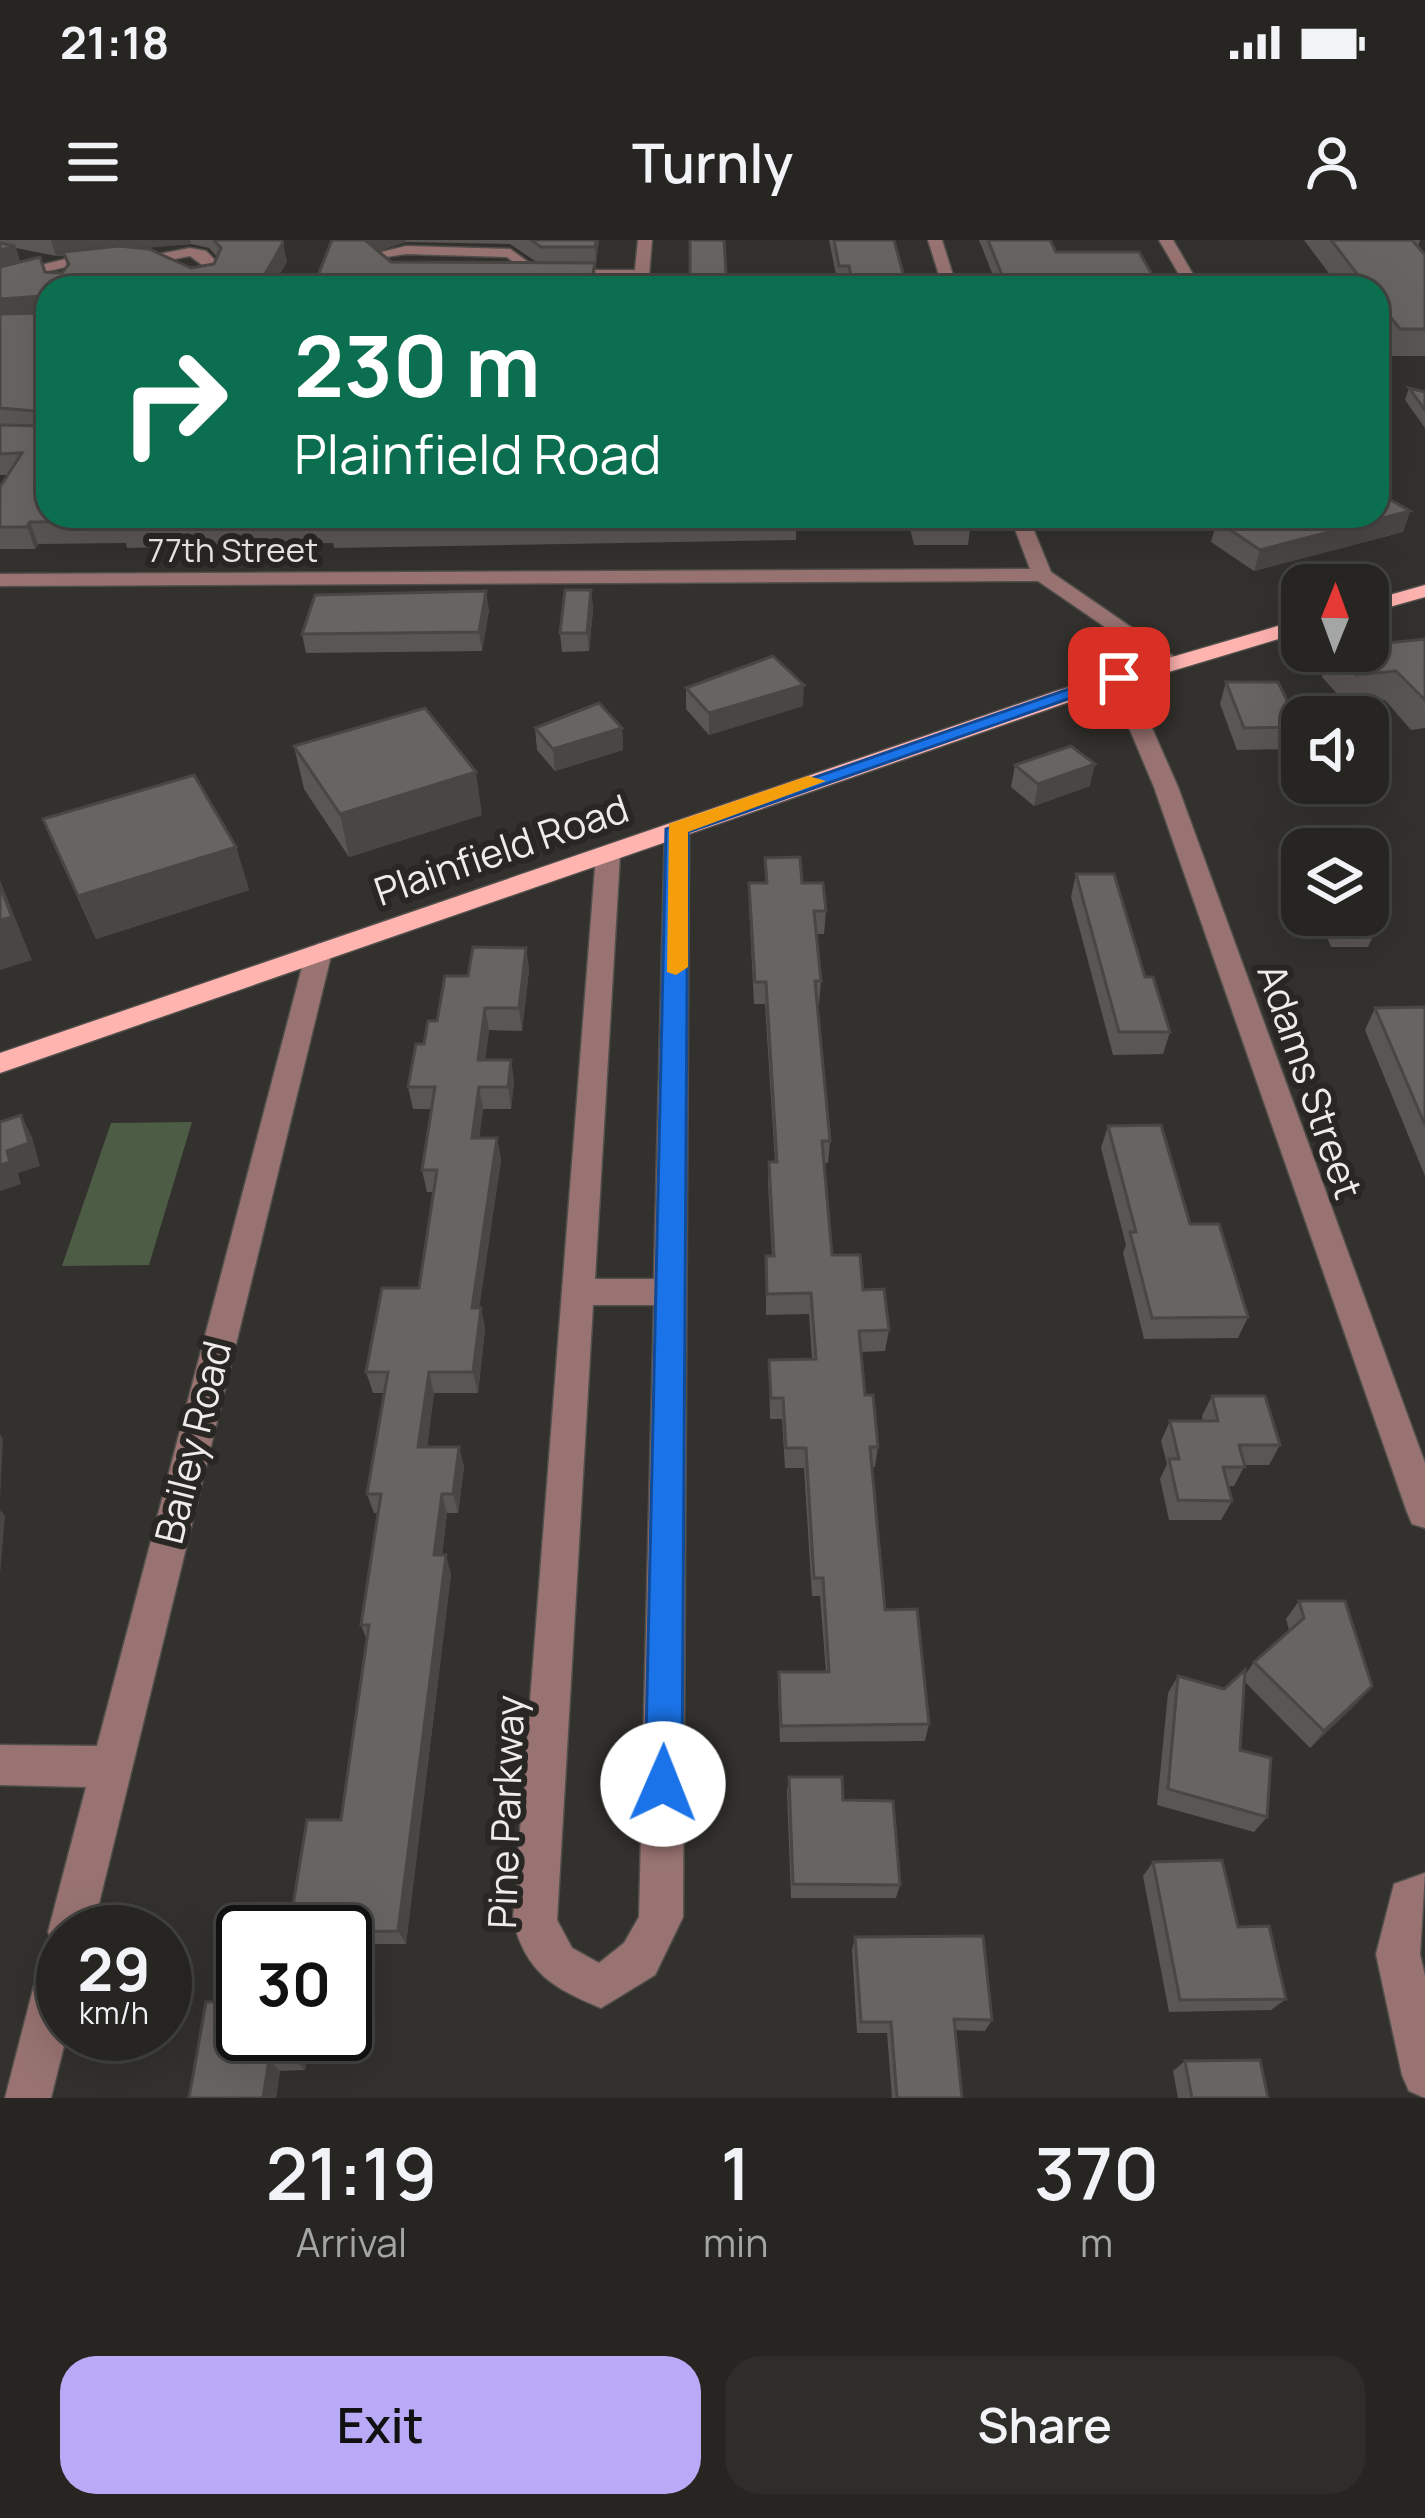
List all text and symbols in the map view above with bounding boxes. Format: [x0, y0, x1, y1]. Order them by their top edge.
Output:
text: 21:18 [60, 11, 169, 73]
text: Turnly [632, 125, 793, 199]
icon: menu [60, 129, 126, 195]
icon: person [1299, 129, 1365, 195]
text: 230 m [294, 307, 540, 422]
icon: right [96, 324, 252, 480]
text: Plainfield Road [294, 416, 661, 490]
street label: 77th Street [148, 527, 318, 572]
north arrow [1281, 564, 1389, 672]
map controls [1281, 564, 1389, 936]
pin [1068, 627, 1170, 729]
icon: arrive [1086, 645, 1152, 711]
button: sound [1281, 696, 1389, 804]
street label: Plainfield Road [367, 780, 635, 918]
button: layers [1281, 828, 1389, 936]
street label: Adams Street [1246, 956, 1376, 1206]
street label: Bailey Road [141, 1335, 243, 1549]
street label: Pine Parkway [474, 1694, 536, 1930]
position arrow [600, 1721, 726, 1847]
speed limit sign: 30 [216, 1905, 372, 2061]
text: 29 [77, 1927, 151, 2009]
text: km/h [79, 1992, 149, 2033]
text: 21:19 [266, 2123, 437, 2222]
text: 1 [720, 2123, 751, 2222]
text: 370 [1034, 2123, 1159, 2222]
text: Arrival [296, 2215, 407, 2269]
text: min [703, 2215, 768, 2269]
text: m [1080, 2215, 1113, 2269]
button: Exit [60, 2356, 701, 2494]
button: Share [725, 2356, 1365, 2494]

